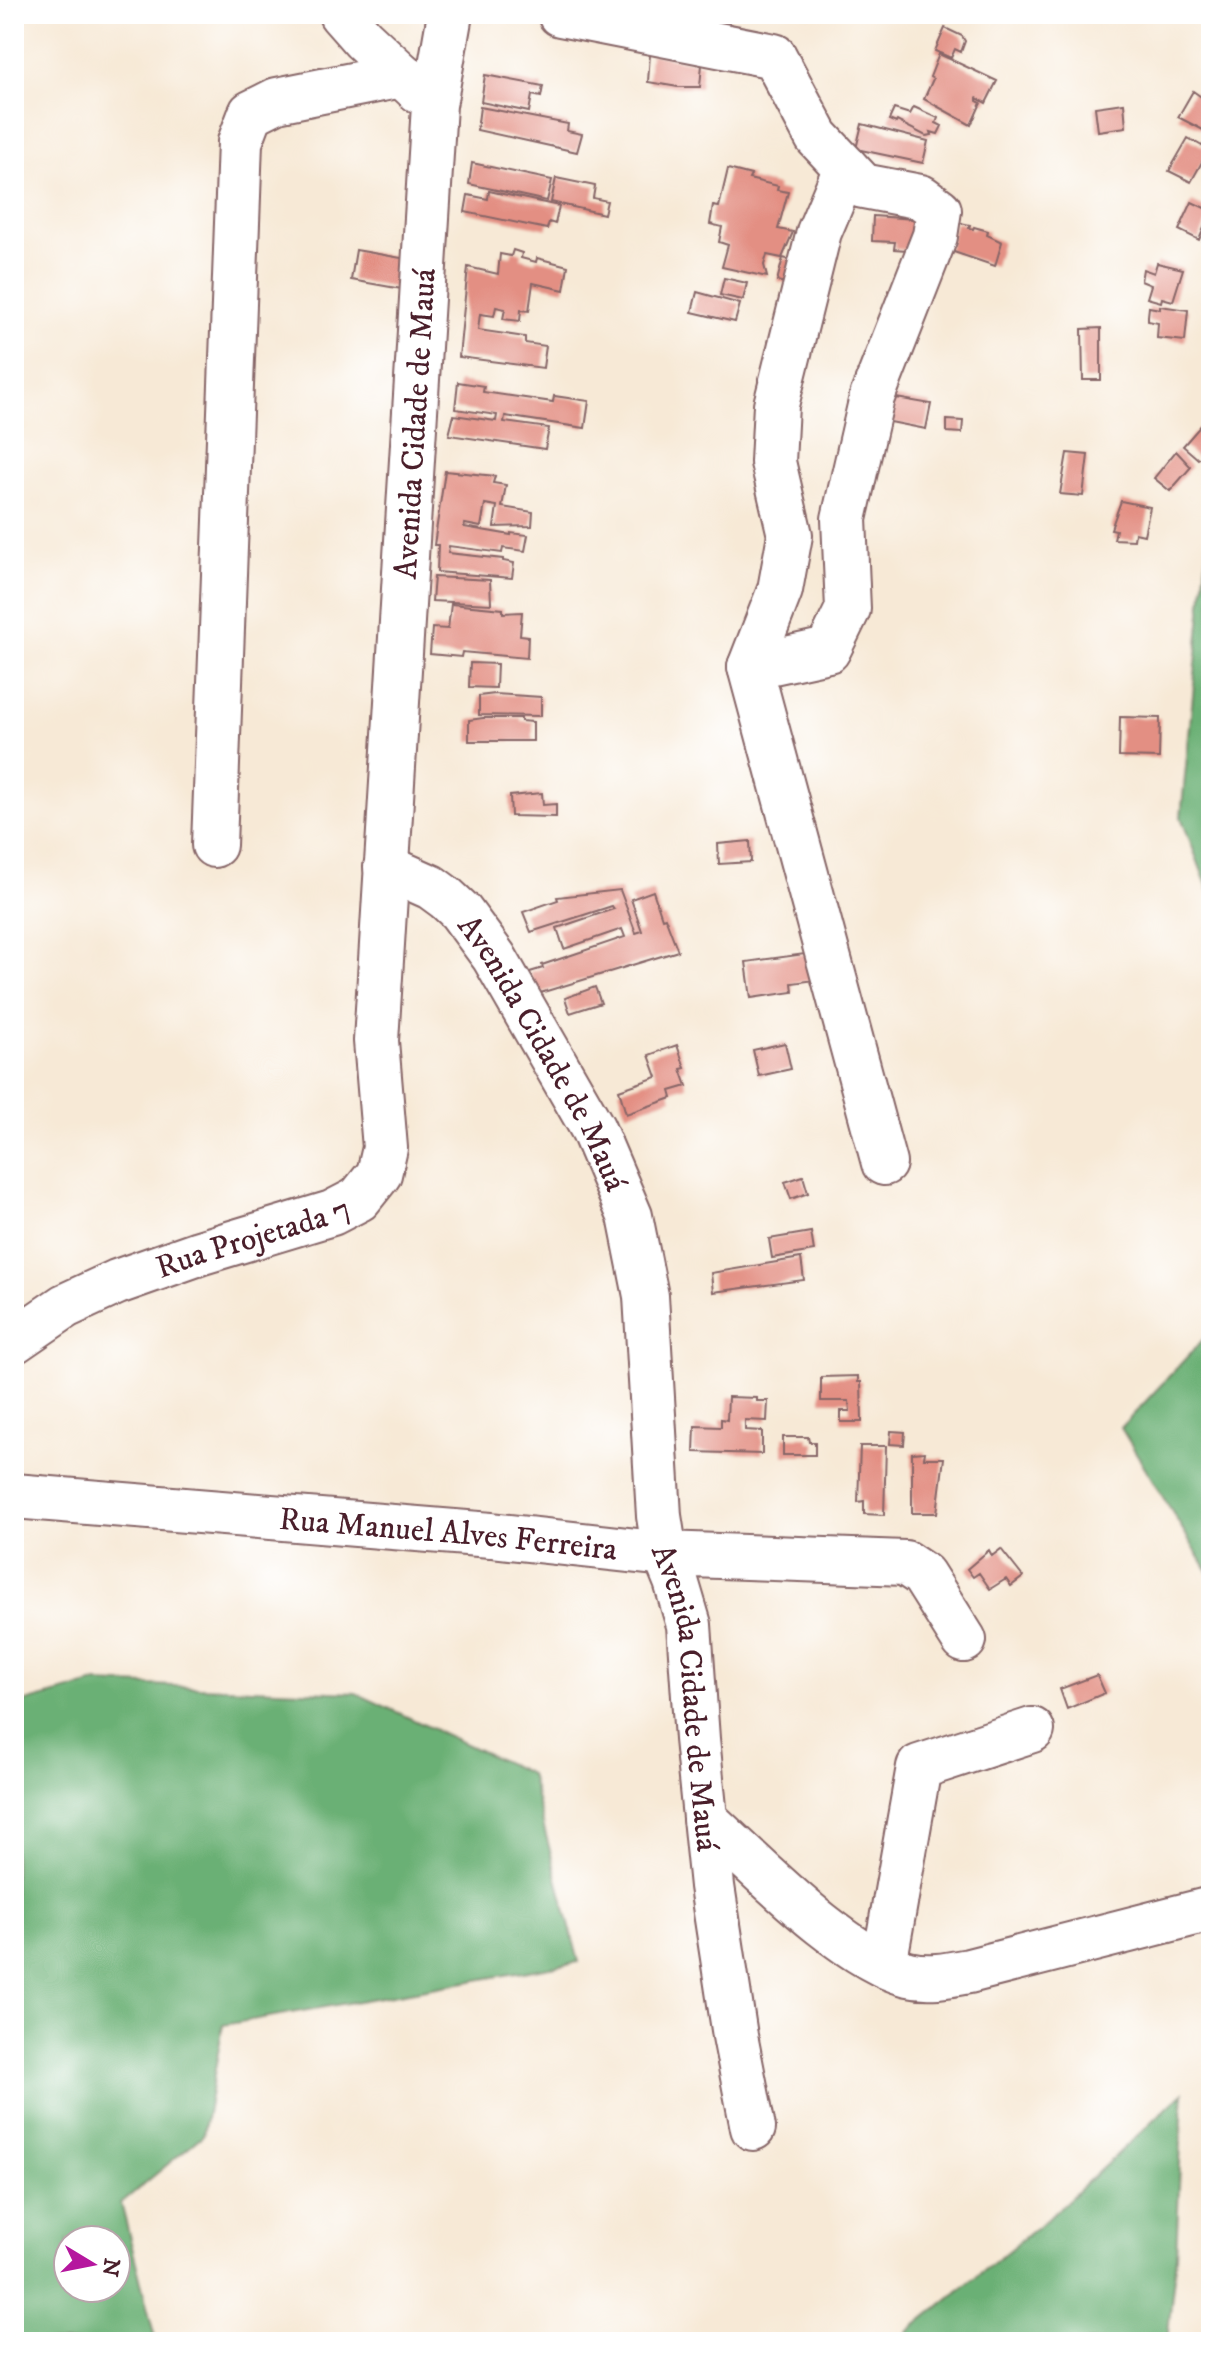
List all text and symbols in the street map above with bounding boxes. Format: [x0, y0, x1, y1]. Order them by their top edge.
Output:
street label: Avenida Cidade de Mauá [387, 267, 446, 580]
street label: Avenida Cidade de Mauá [448, 908, 635, 1198]
street label: Rua Projetada 7 [151, 1189, 358, 1289]
street label: Rua Manuel Alves Ferreira [278, 1500, 620, 1571]
street label: Avenida Cidade de Mauá [641, 1539, 726, 1854]
north arrow [52, 2224, 132, 2304]
text: N [95, 2256, 125, 2278]

